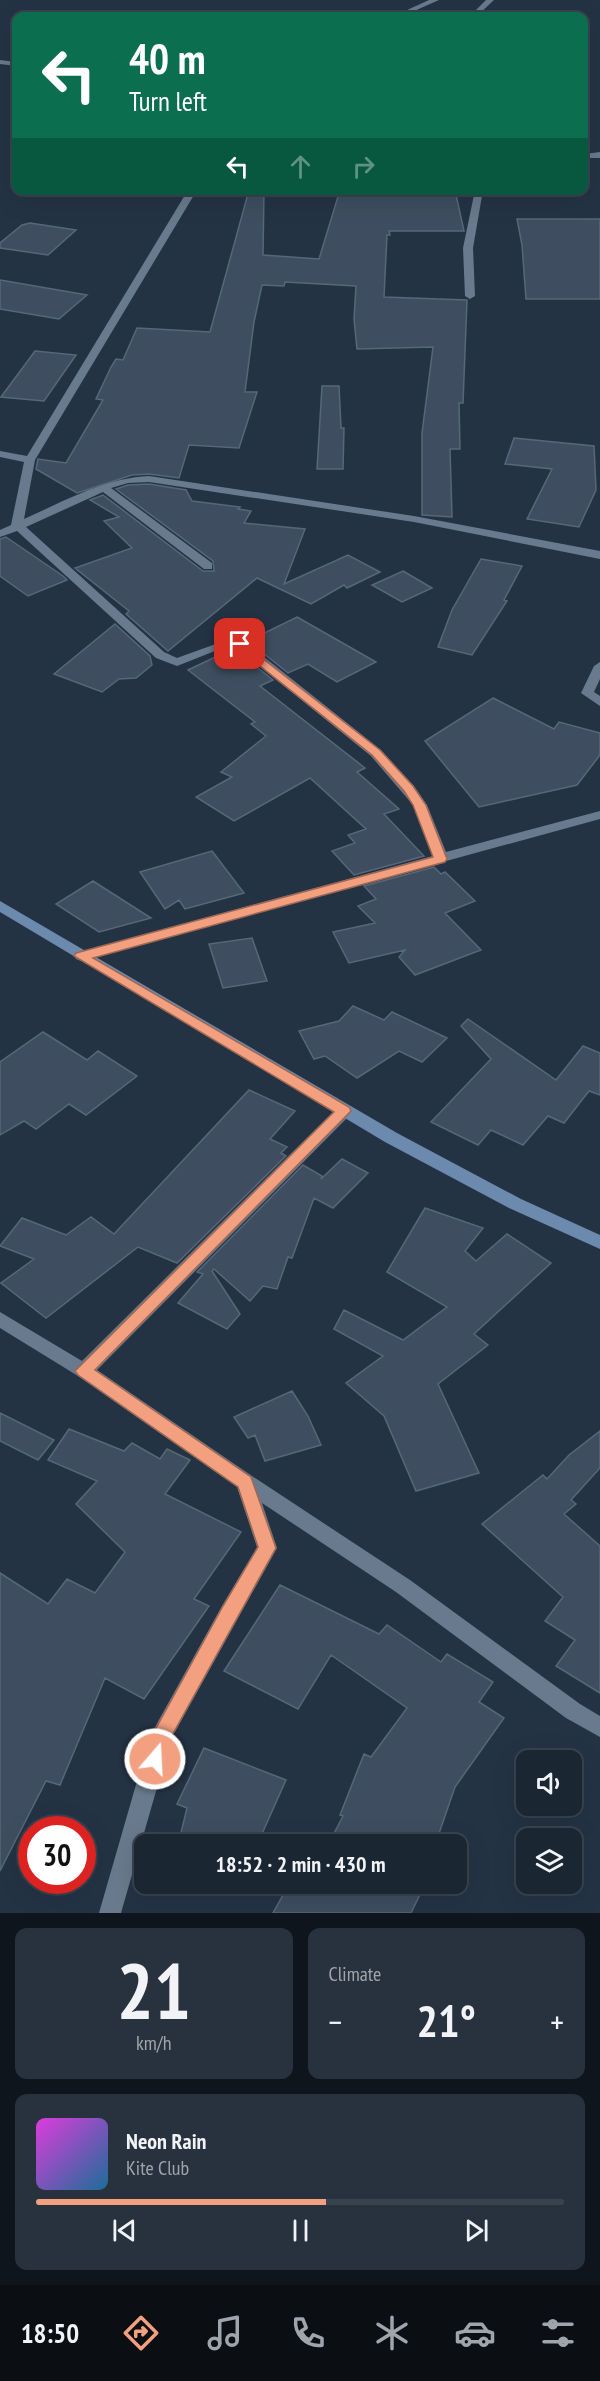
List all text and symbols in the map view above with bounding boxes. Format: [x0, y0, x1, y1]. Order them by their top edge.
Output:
text: 40 m [129, 31, 206, 86]
icon: left [30, 36, 108, 114]
text: Turn left [129, 84, 207, 118]
icon: left [221, 150, 254, 183]
icon: ahead [284, 150, 317, 183]
icon: right [347, 150, 380, 183]
pin [214, 618, 265, 669]
icon: arrive [223, 627, 256, 660]
position arrow [123, 1727, 187, 1791]
map controls [516, 1750, 582, 1894]
button: sound [516, 1750, 582, 1816]
speed limit sign: 30 [18, 1816, 96, 1894]
button: layers [516, 1828, 582, 1894]
text: 18:52 · 2 min · 430 m [215, 1850, 386, 1878]
text: 21 [116, 1940, 191, 2041]
text: Climate [329, 1961, 381, 1987]
text: 21° [417, 1991, 476, 2049]
text: − [329, 2000, 342, 2043]
text: + [550, 2000, 564, 2043]
text: km/h [136, 2030, 171, 2056]
text: Neon Rain [126, 2127, 206, 2155]
text: Kite Club [126, 2155, 189, 2181]
icon: previous [108, 2214, 141, 2247]
icon: pause [284, 2214, 317, 2247]
icon: next [460, 2214, 493, 2247]
icon: directions [120, 2312, 162, 2354]
icon: music [204, 2312, 246, 2354]
icon: phone [287, 2312, 329, 2354]
icon: climate [371, 2312, 413, 2354]
icon: car [454, 2312, 496, 2354]
icon: filters [537, 2312, 579, 2354]
text: 18:50 [21, 2316, 79, 2350]

